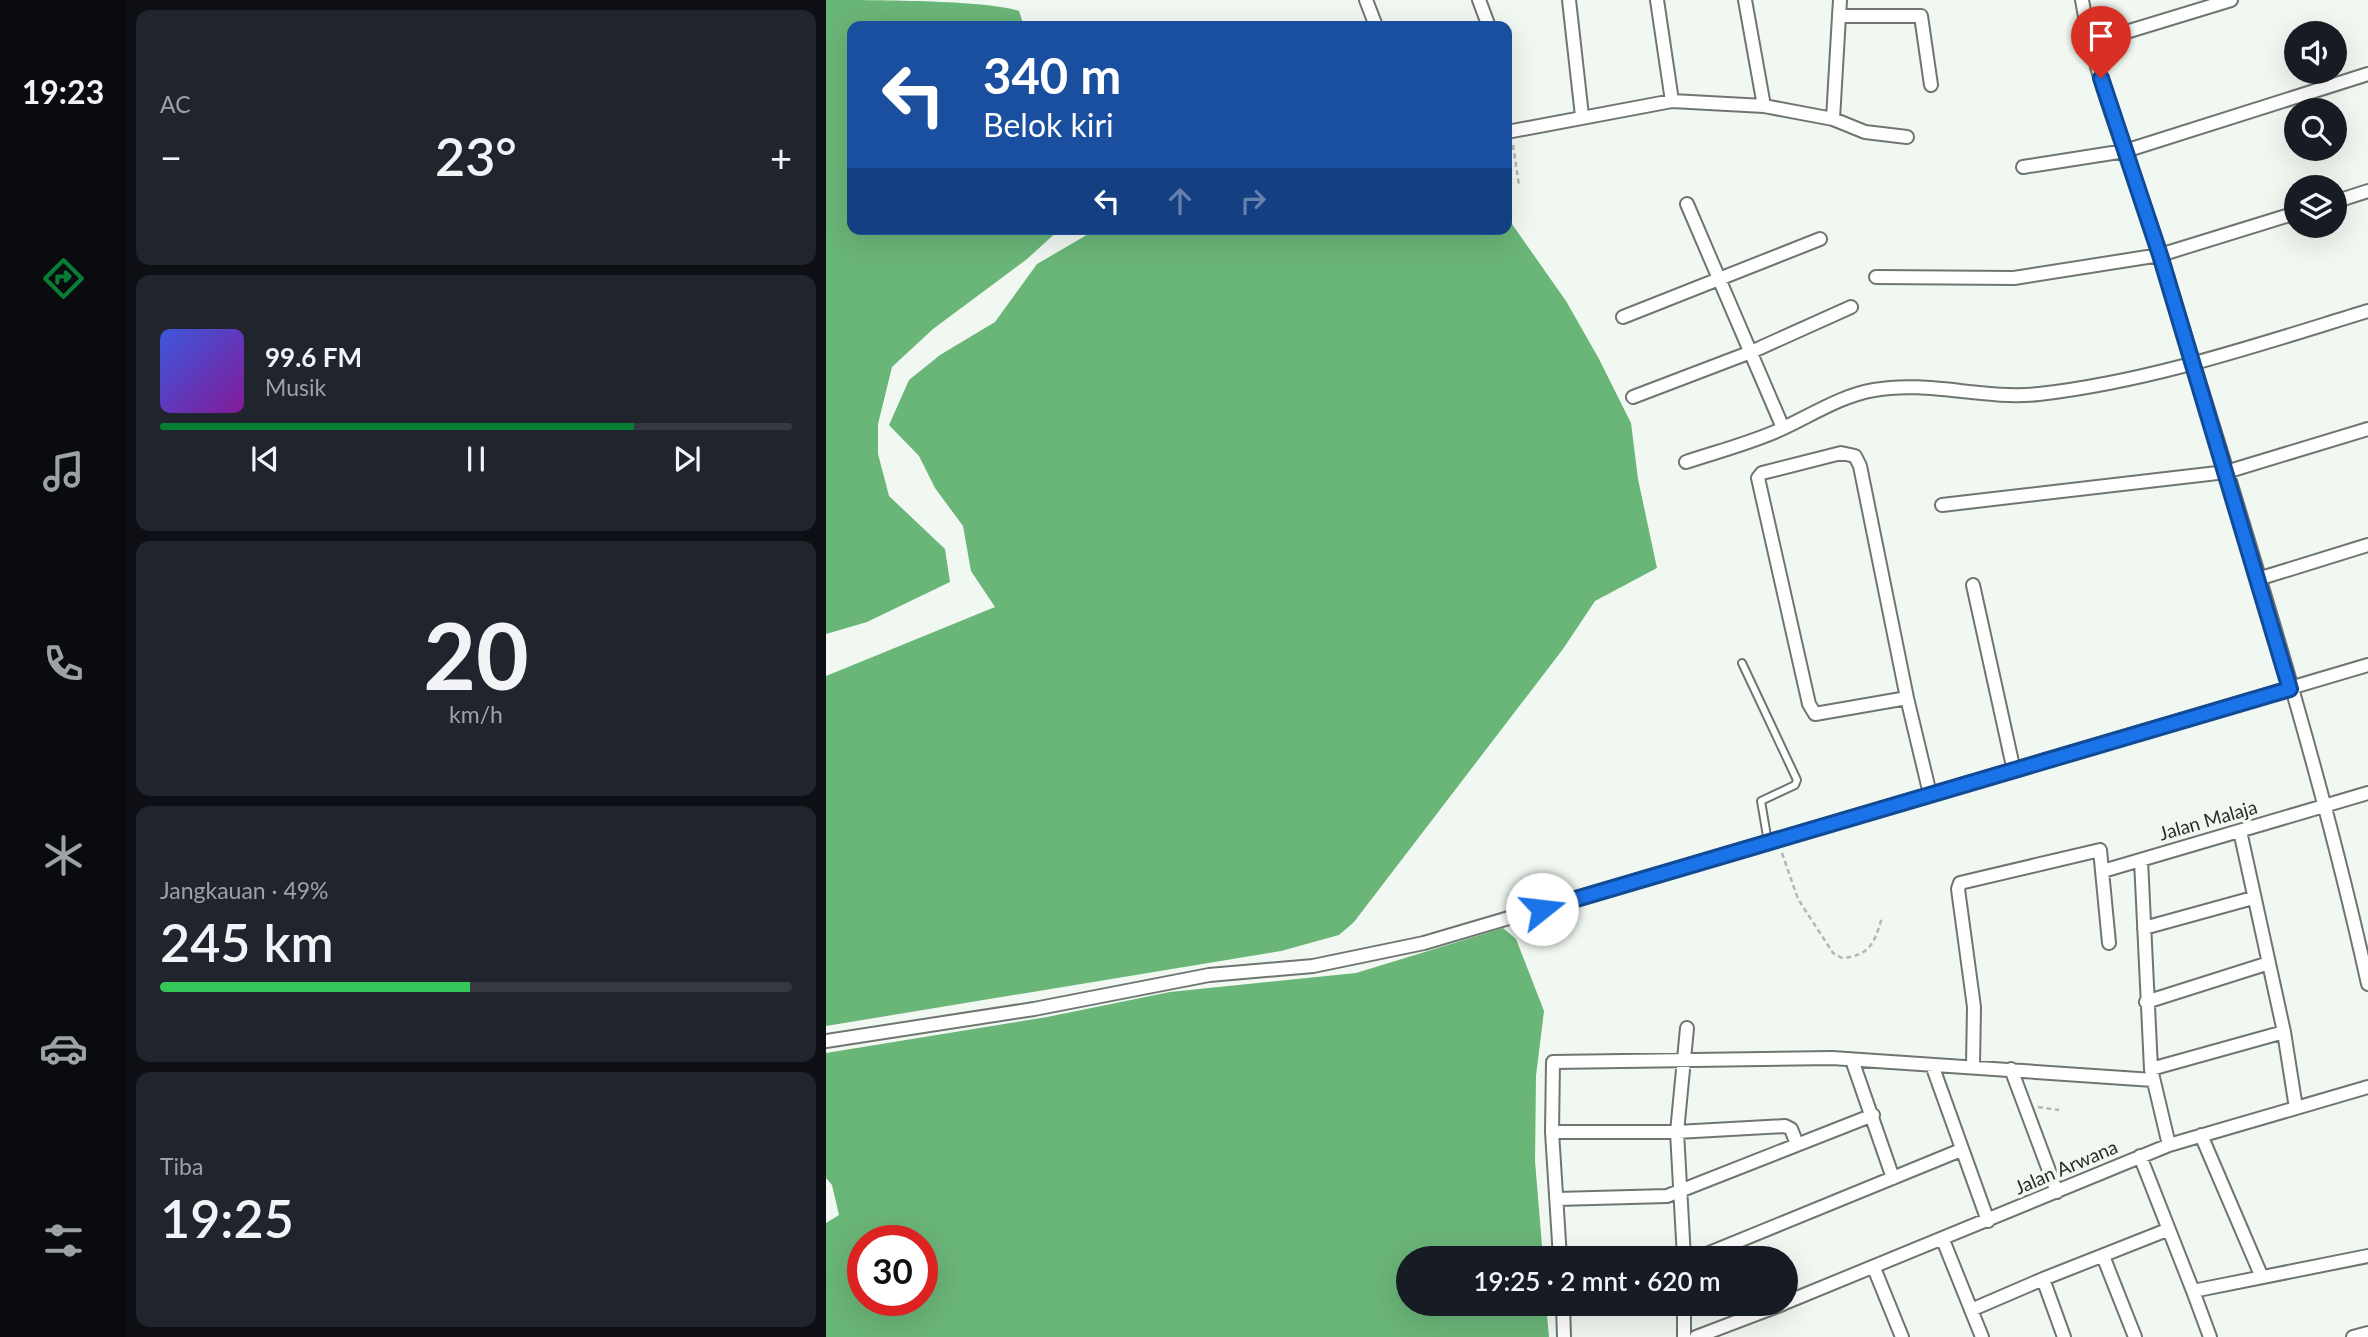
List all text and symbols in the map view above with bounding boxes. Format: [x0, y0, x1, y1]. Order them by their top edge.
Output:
pin [2071, 6, 2131, 78]
icon: arrive [2082, 17, 2120, 55]
map controls [2284, 21, 2347, 238]
button: sound [2284, 21, 2347, 84]
text: 340 m [983, 46, 1121, 104]
icon: left [868, 49, 959, 140]
text: 19:23 [22, 72, 104, 111]
text: AC [160, 90, 191, 118]
button: search [2284, 98, 2347, 161]
text: Belok kiri [983, 105, 1114, 144]
text: 23° [435, 125, 517, 187]
text: − [160, 134, 182, 180]
text: + [770, 134, 792, 180]
button: layers [2284, 175, 2347, 238]
icon: left [1088, 182, 1126, 220]
icon: ahead [1161, 182, 1199, 220]
icon: right [1234, 182, 1272, 220]
icon: directions [39, 254, 88, 303]
text: 99.6 FM [265, 341, 362, 373]
text: Musik [265, 373, 326, 401]
icon: previous [246, 440, 284, 478]
icon: pause [457, 440, 495, 478]
icon: next [668, 440, 706, 478]
icon: music [39, 447, 88, 496]
text: 20 [423, 600, 529, 709]
icon: phone [39, 639, 88, 688]
text: km/h [449, 700, 503, 728]
street label: Jalan Malaja [2156, 795, 2260, 845]
icon: climate [39, 831, 88, 880]
position arrow [1505, 872, 1579, 946]
text: Jangkauan · 49% [160, 876, 329, 904]
text: 245 km [160, 911, 334, 973]
icon: car [39, 1024, 88, 1073]
street label: Jalan Arwana [2011, 1134, 2121, 1199]
text: Tiba [160, 1152, 203, 1180]
text: 19:25 [160, 1187, 294, 1249]
icon: filters [39, 1216, 88, 1265]
speed limit sign: 30 [847, 1225, 938, 1316]
text: 19:25 · 2 mnt · 620 m [1473, 1265, 1721, 1297]

